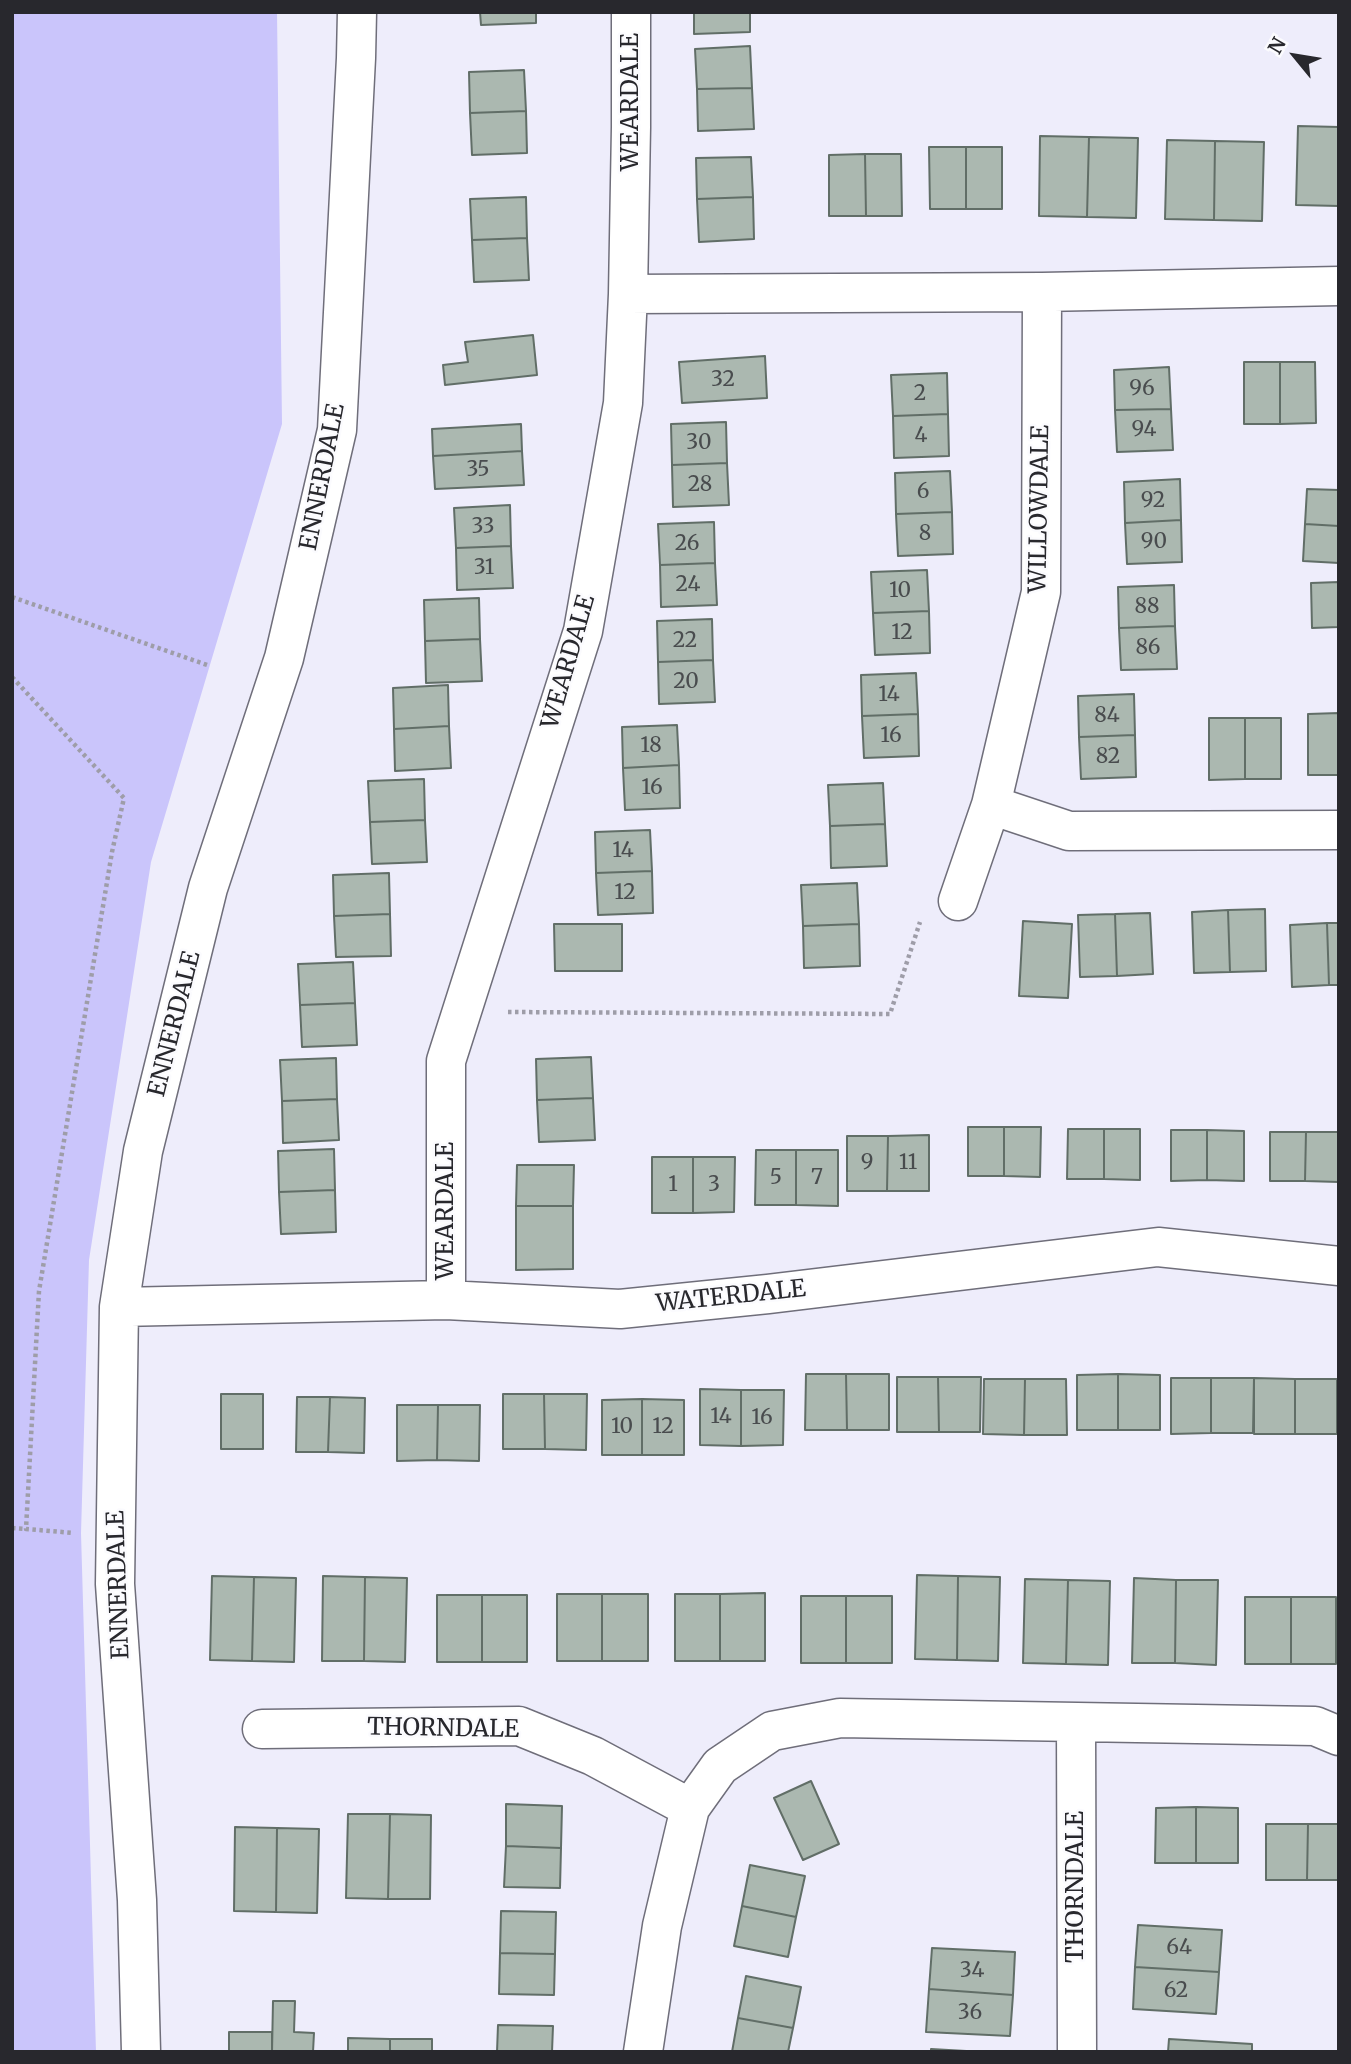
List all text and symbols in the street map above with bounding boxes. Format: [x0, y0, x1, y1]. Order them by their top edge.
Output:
north arrow [1260, 21, 1330, 91]
street label: WEARDALE [617, 33, 645, 171]
text: N [1263, 33, 1291, 58]
house number: 32 [711, 367, 735, 393]
house number: 96 [1129, 376, 1155, 402]
house number: 2 [914, 381, 926, 407]
street label: ENNERDALE [295, 401, 351, 553]
house number: 94 [1131, 417, 1157, 443]
house number: 4 [915, 423, 927, 449]
street label: WILLOWDALE [1024, 425, 1056, 593]
house number: 30 [686, 430, 712, 456]
house number: 35 [466, 457, 490, 483]
house number: 28 [688, 472, 712, 498]
house number: 6 [917, 479, 929, 505]
house number: 92 [1141, 488, 1165, 514]
house number: 33 [471, 514, 495, 540]
house number: 8 [919, 521, 931, 547]
house number: 90 [1141, 529, 1167, 555]
house number: 26 [675, 531, 699, 557]
house number: 31 [474, 555, 494, 581]
house number: 24 [676, 572, 700, 598]
house number: 10 [889, 578, 911, 604]
street label: WEARDALE [536, 592, 602, 732]
house number: 88 [1135, 594, 1159, 620]
house number: 12 [891, 620, 913, 646]
house number: 22 [673, 628, 697, 654]
house number: 86 [1135, 635, 1161, 661]
house number: 20 [673, 669, 699, 695]
house number: 14 [878, 682, 900, 708]
house number: 84 [1094, 703, 1120, 729]
house number: 16 [880, 723, 902, 749]
house number: 18 [640, 733, 662, 759]
house number: 82 [1096, 744, 1120, 770]
house number: 16 [641, 775, 663, 801]
house number: 14 [612, 838, 634, 864]
house number: 12 [614, 880, 636, 906]
street label: ENNERDALE [143, 948, 207, 1100]
street label: WEARDALE [432, 1142, 460, 1280]
house number: 9 [861, 1150, 873, 1176]
house number: 11 [899, 1150, 917, 1176]
house number: 5 [770, 1165, 782, 1191]
house number: 7 [811, 1165, 823, 1191]
house number: 1 [668, 1172, 678, 1198]
house number: 3 [708, 1172, 720, 1198]
street label: WATERDALE [655, 1275, 807, 1319]
house number: 14 [710, 1404, 732, 1430]
house number: 16 [751, 1405, 773, 1431]
house number: 10 [611, 1414, 633, 1440]
house number: 12 [652, 1414, 674, 1440]
street label: ENNERDALE [102, 1510, 136, 1660]
street label: THORNDALE [367, 1713, 519, 1745]
street label: THORNDALE [1062, 1811, 1090, 1963]
house number: 64 [1166, 1935, 1192, 1961]
house number: 34 [960, 1958, 984, 1984]
house number: 62 [1164, 1978, 1188, 2004]
house number: 36 [958, 2000, 982, 2026]

